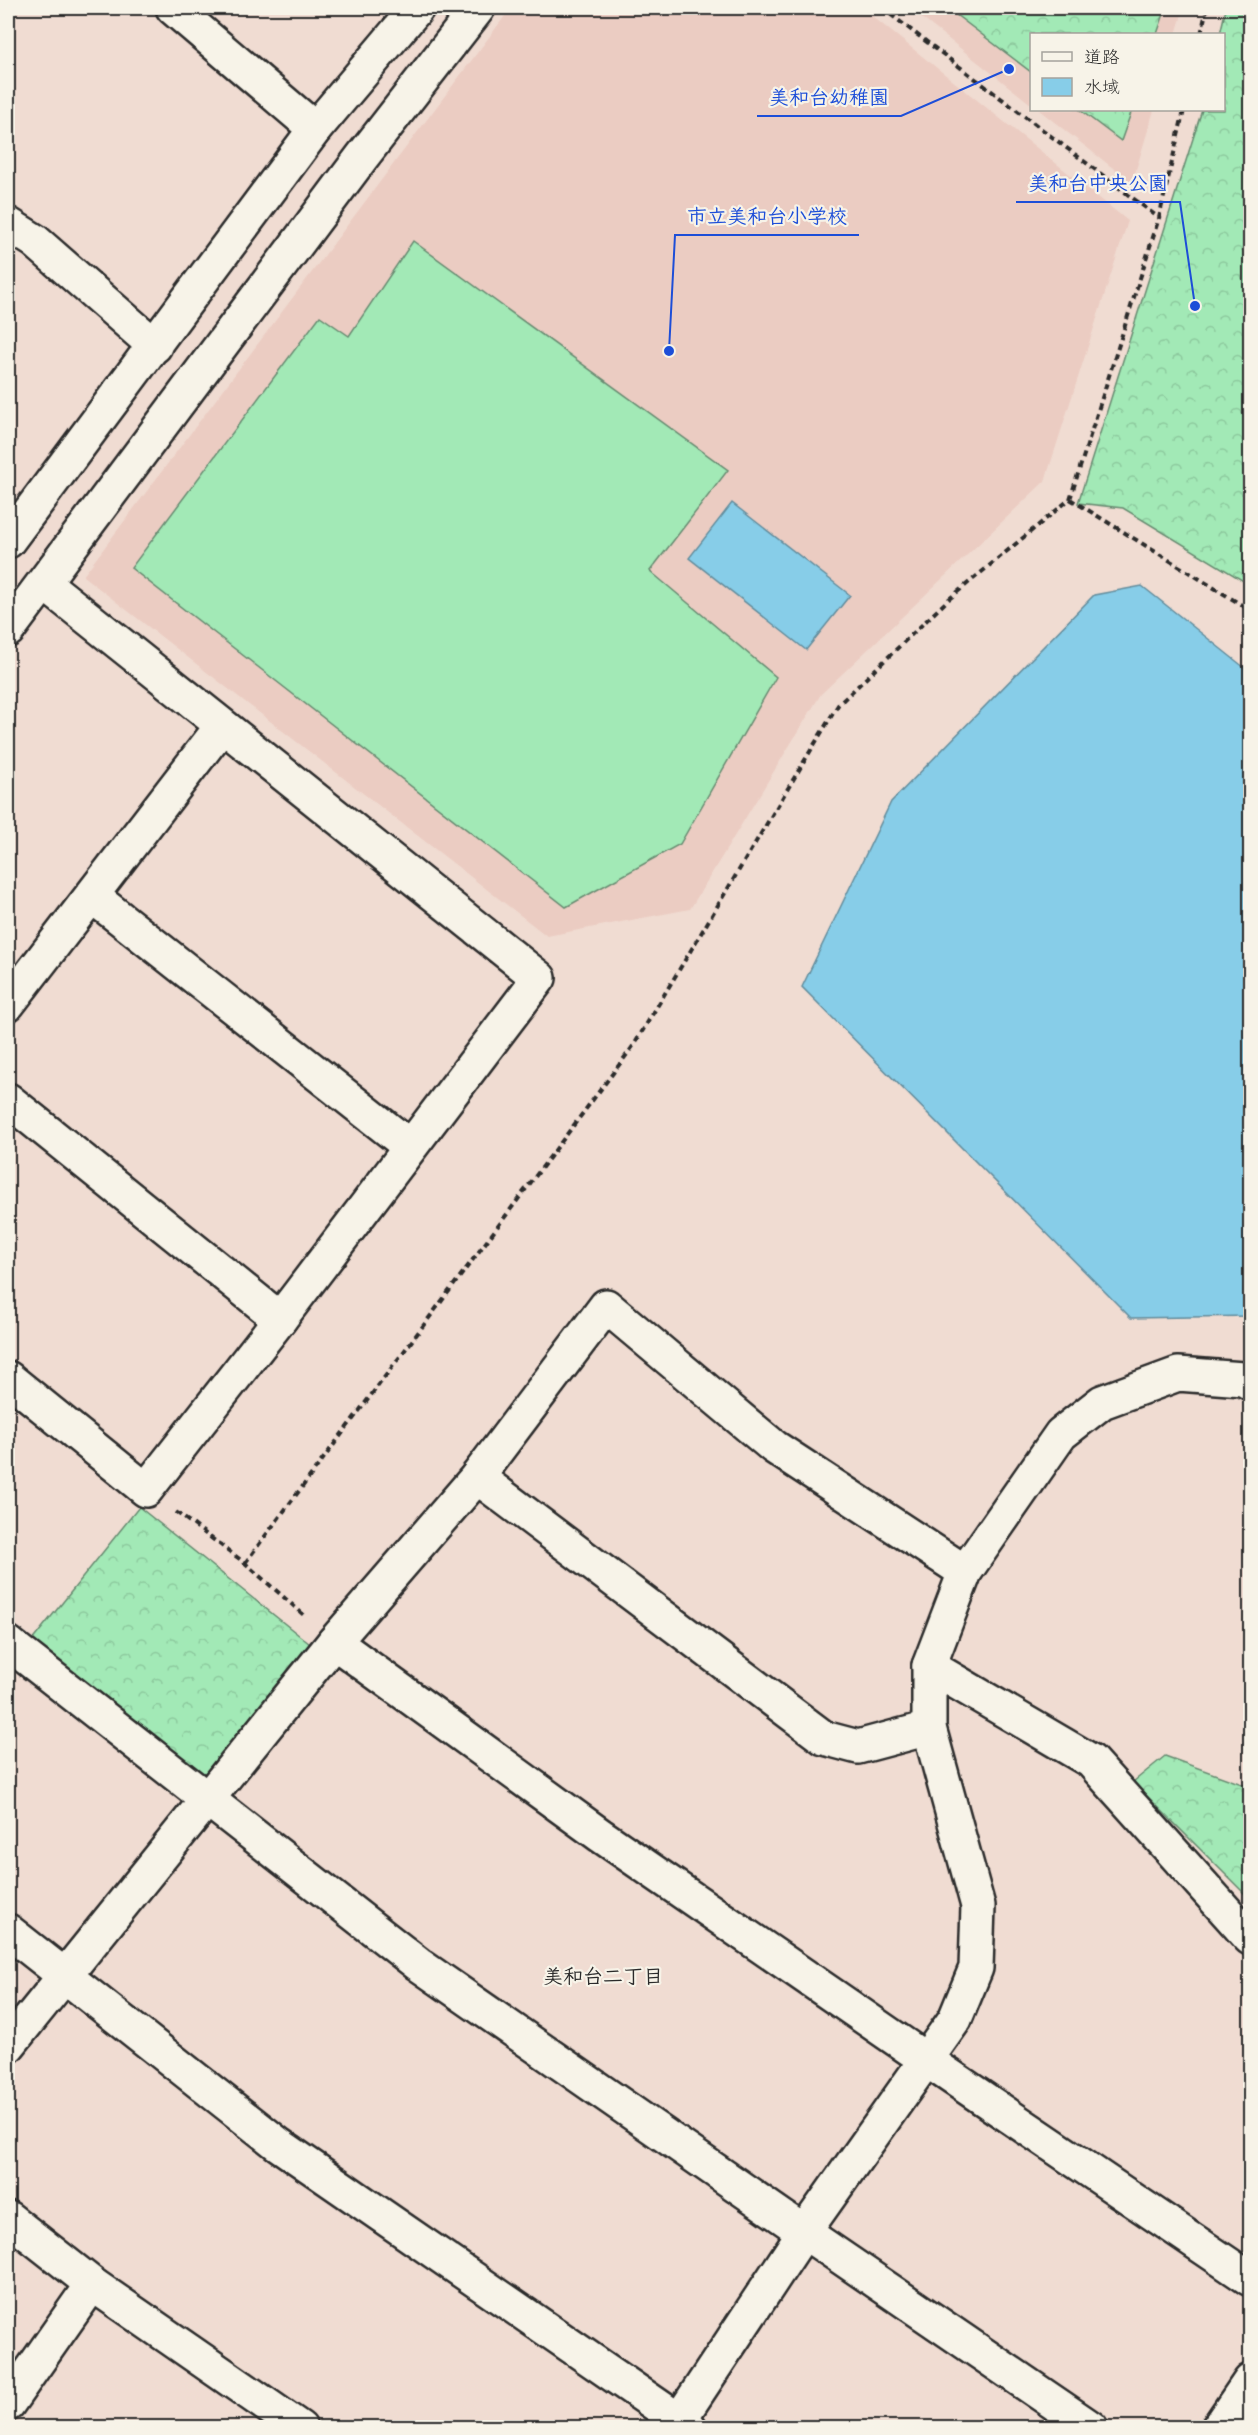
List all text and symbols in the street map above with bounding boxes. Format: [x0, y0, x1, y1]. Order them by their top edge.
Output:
legend [1030, 33, 1225, 111]
text: 道路 [1084, 47, 1120, 68]
text: 水域 [1084, 77, 1120, 98]
callout: 美和台幼稚園 [757, 78, 901, 116]
text: 美和台幼稚園 [769, 86, 889, 110]
callout: 美和台中央公園 [1016, 164, 1180, 202]
text: 美和台中央公園 [1028, 172, 1168, 196]
callout: 市立美和台小学校 [675, 197, 859, 235]
text: 市立美和台小学校 [687, 205, 847, 229]
district label: 美和台二丁目 [543, 1965, 663, 1989]

